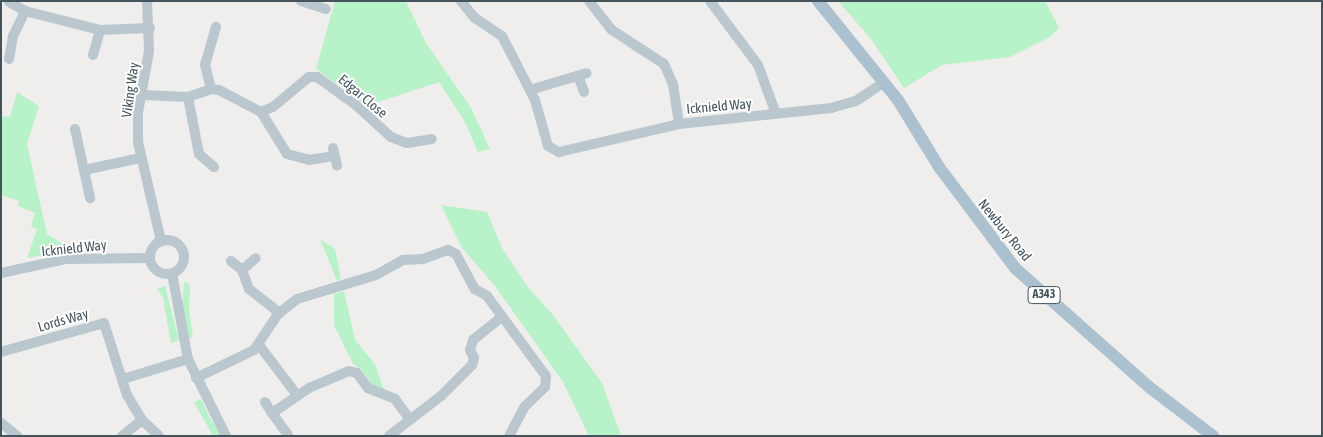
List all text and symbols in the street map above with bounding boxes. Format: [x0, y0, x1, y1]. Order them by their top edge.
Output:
street label: Viking Way [118, 61, 142, 119]
street label: Edgar Close [335, 71, 391, 121]
street label: Icknield Way [686, 95, 752, 117]
street label: Newbury Road [975, 196, 1035, 264]
street label: Icknield Way [41, 236, 107, 260]
road number: A343 [1026, 286, 1062, 304]
street label: Lords Way [36, 305, 90, 335]

